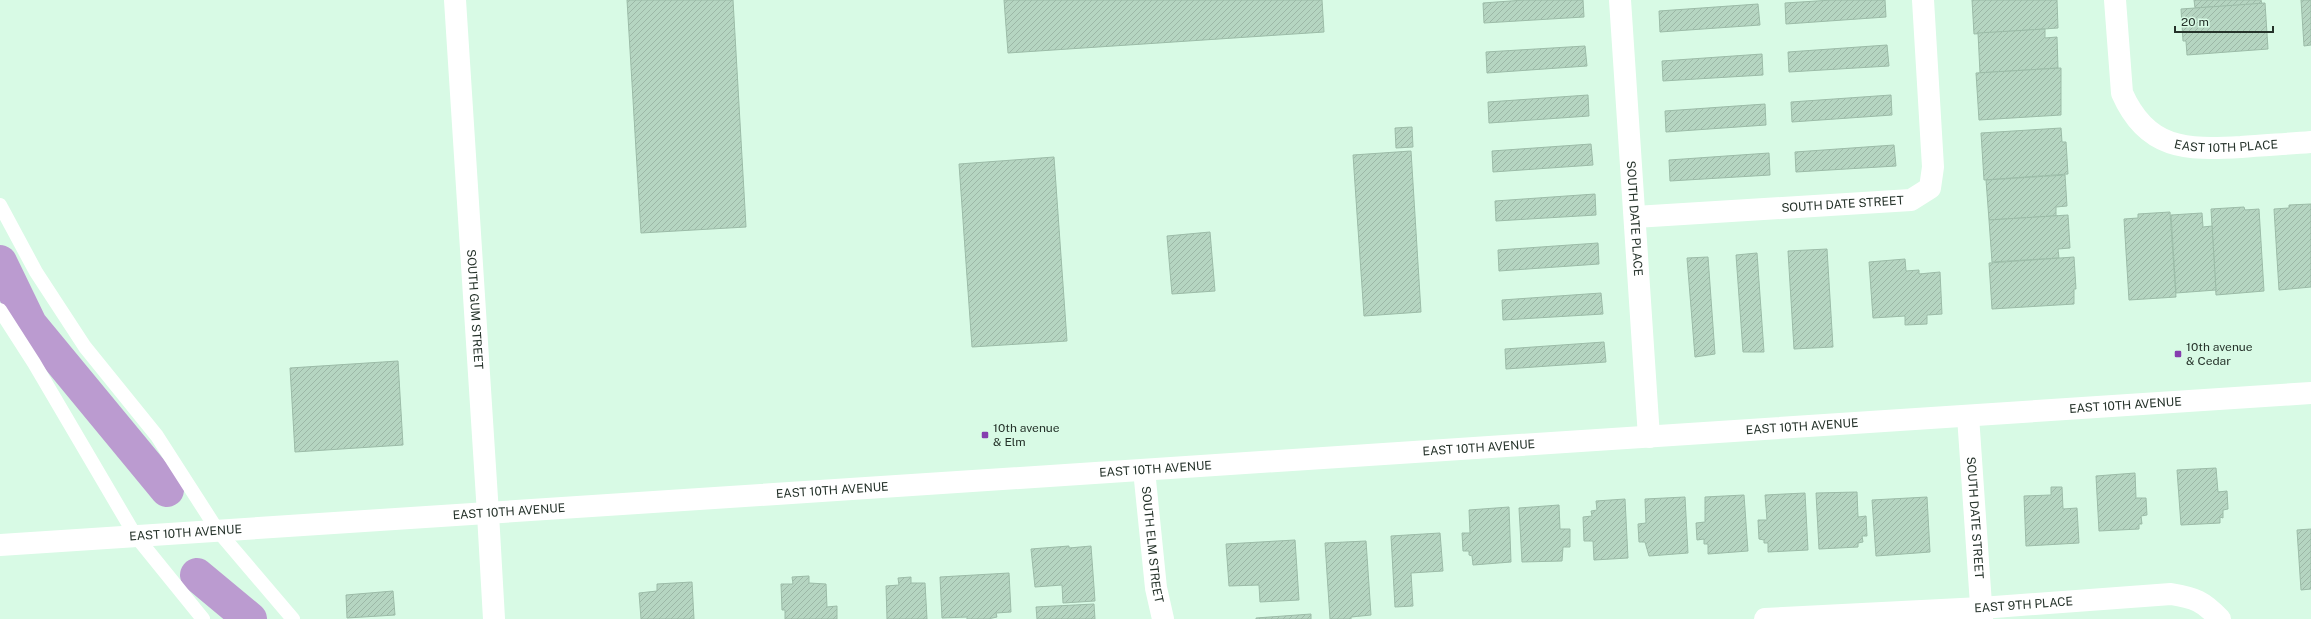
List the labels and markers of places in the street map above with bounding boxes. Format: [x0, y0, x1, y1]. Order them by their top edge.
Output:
place label: 10th avenue & Cedar [2186, 340, 2253, 368]
marker: 10th avenue & Cedar [2173, 349, 2183, 359]
place label: 10th avenue & Elm [993, 421, 1060, 449]
marker: 10th avenue & Elm [980, 430, 990, 440]

